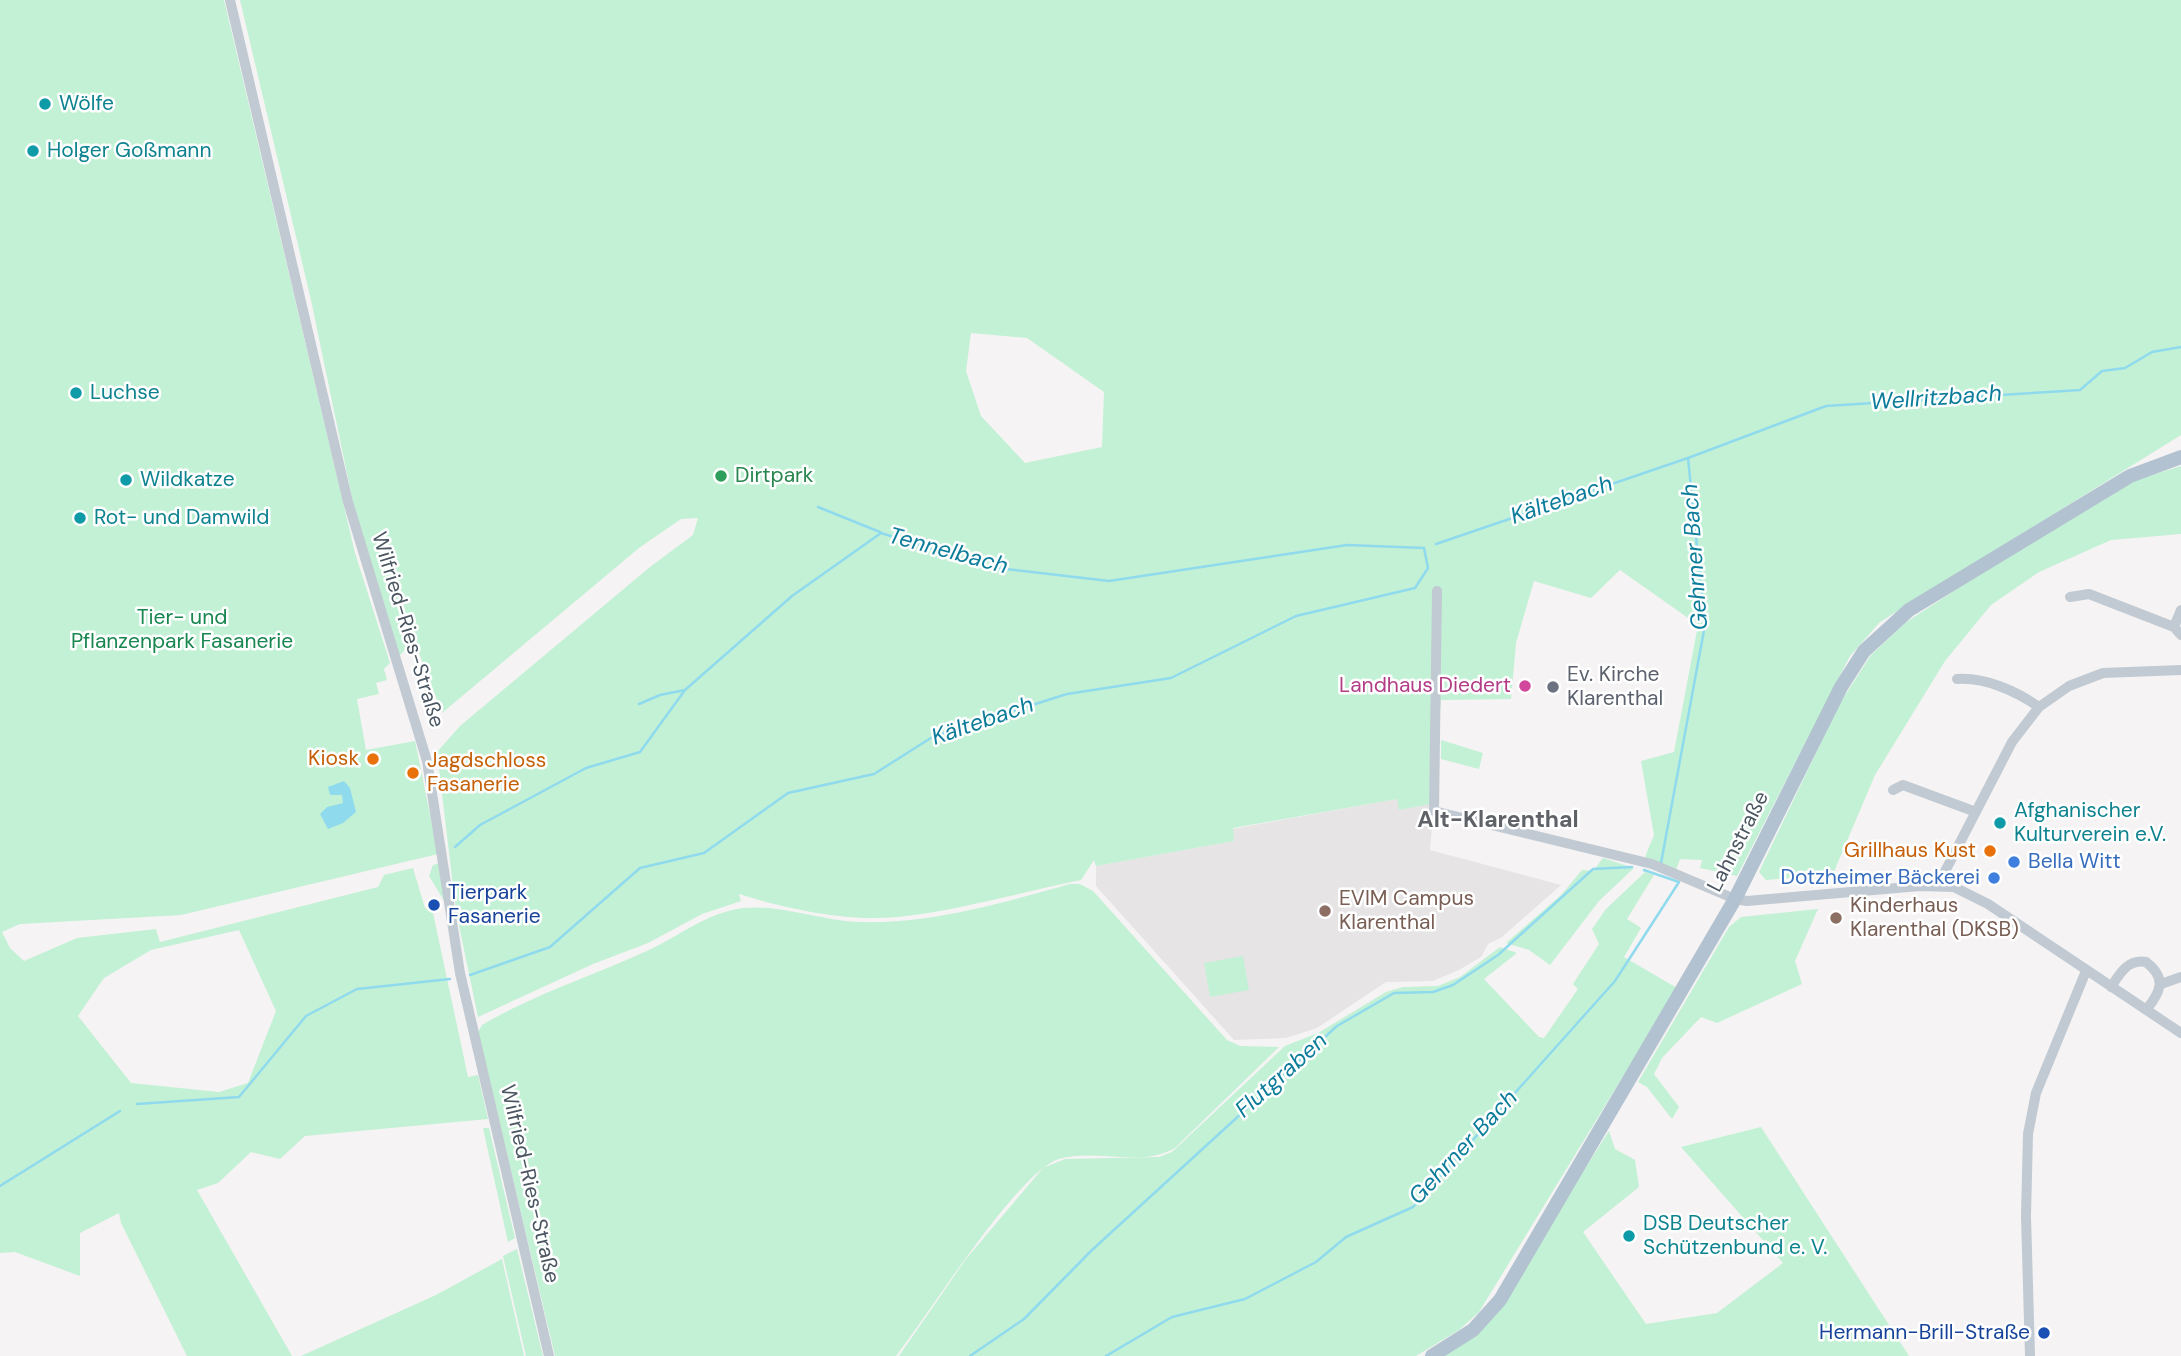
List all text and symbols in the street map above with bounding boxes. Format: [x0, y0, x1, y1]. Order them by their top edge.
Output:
place label: Wölfe [59, 91, 114, 117]
marker: Wölfe [37, 96, 53, 112]
place label: Holger Goßmann [47, 138, 211, 164]
marker: Holger Goßmann [25, 143, 41, 159]
place label: Luchse [90, 380, 160, 406]
water label: Wellritzbach [1869, 381, 2003, 417]
marker: Luchse [68, 385, 84, 401]
place label: Dirtpark [735, 463, 813, 489]
place label: Wildkatze [140, 467, 235, 493]
marker: Dirtpark [713, 468, 729, 484]
water label: Kältebach [1507, 471, 1617, 531]
marker: Wildkatze [118, 472, 134, 488]
water label: Gehrner Bach [1677, 483, 1715, 631]
place label: Rot- und Damwild [94, 505, 269, 531]
marker: Rot- und Damwild [72, 510, 88, 526]
water label: Tennelbach [885, 523, 1011, 581]
street label: Wilfried-Ries-Straße [365, 529, 449, 731]
park label: Tier- und Pflanzenpark Fasanerie [71, 605, 293, 655]
place label: Ev. Kirche Klarenthal [1567, 662, 1663, 712]
place label: Landhaus Diedert [1339, 673, 1511, 699]
marker: Landhaus Diedert [1517, 678, 1533, 694]
marker: Ev. Kirche Klarenthal [1545, 679, 1561, 695]
water label: Kältebach [928, 692, 1038, 752]
place label: Kiosk [308, 746, 359, 772]
place label: Jagdschloss Fasanerie [427, 748, 546, 798]
marker: Kiosk [365, 751, 381, 767]
marker: Jagdschloss Fasanerie [405, 765, 421, 781]
street label: Lahnstraße [1703, 787, 1775, 897]
place label: Afghanischer Kulturverein e.V. [2014, 798, 2166, 848]
district label: Alt-Klarenthal [1417, 807, 1579, 835]
marker: Afghanischer Kulturverein e.V. [1992, 815, 2008, 831]
place label: Grillhaus Kust [1844, 838, 1976, 864]
marker: Grillhaus Kust [1982, 843, 1998, 859]
place label: Bella Witt [2028, 849, 2121, 875]
marker: Bella Witt [2006, 854, 2022, 870]
place label: Dotzheimer Bäckerei [1780, 865, 1980, 891]
marker: Dotzheimer Bäckerei [1986, 870, 2002, 886]
place label: Tierpark Fasanerie [448, 880, 541, 930]
place label: EVIM Campus Klarenthal [1339, 886, 1474, 936]
place label: Kinderhaus Klarenthal (DKSB) [1850, 893, 2019, 943]
marker: Tierpark Fasanerie [426, 897, 442, 913]
marker: EVIM Campus Klarenthal [1317, 903, 1333, 919]
marker: Kinderhaus Klarenthal (DKSB) [1828, 910, 1844, 926]
water label: Flutgraben [1230, 1028, 1334, 1124]
street label: Wilfried-Ries-Straße [494, 1082, 564, 1286]
water label: Gehrner Bach [1404, 1085, 1524, 1211]
place label: DSB Deutscher Schützenbund e. V. [1643, 1211, 1827, 1261]
marker: DSB Deutscher Schützenbund e. V. [1621, 1228, 1637, 1244]
place label: Hermann-Brill-Straße [1819, 1320, 2030, 1346]
marker: Hermann-Brill-Straße [2036, 1325, 2052, 1341]

